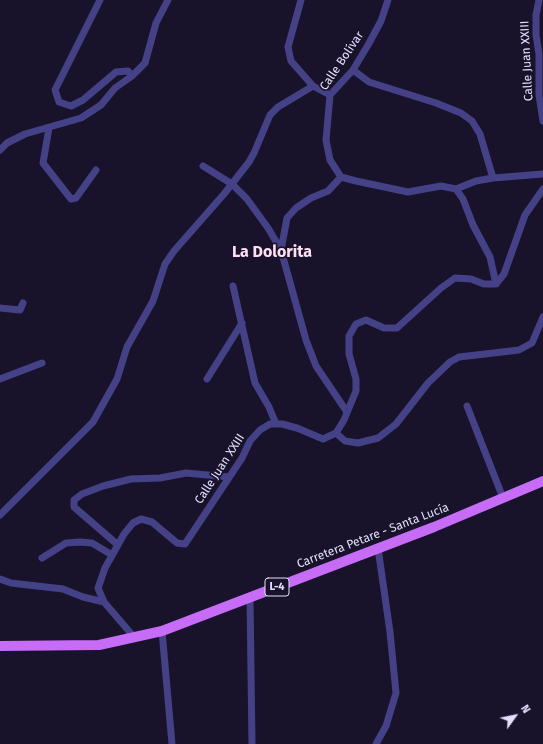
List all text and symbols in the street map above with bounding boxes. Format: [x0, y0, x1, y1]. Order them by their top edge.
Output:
street label: Calle Juan XXIII [518, 20, 536, 102]
street label: Calle Bolívar [317, 29, 367, 93]
district label: La Dolorita [232, 243, 312, 263]
street label: Calle Juan XXIII [192, 431, 248, 507]
street label: Carretera Petare - Santa Lucía [295, 500, 451, 572]
road number: L-4 [265, 578, 289, 596]
north arrow [495, 696, 535, 736]
text: N [518, 703, 533, 716]

